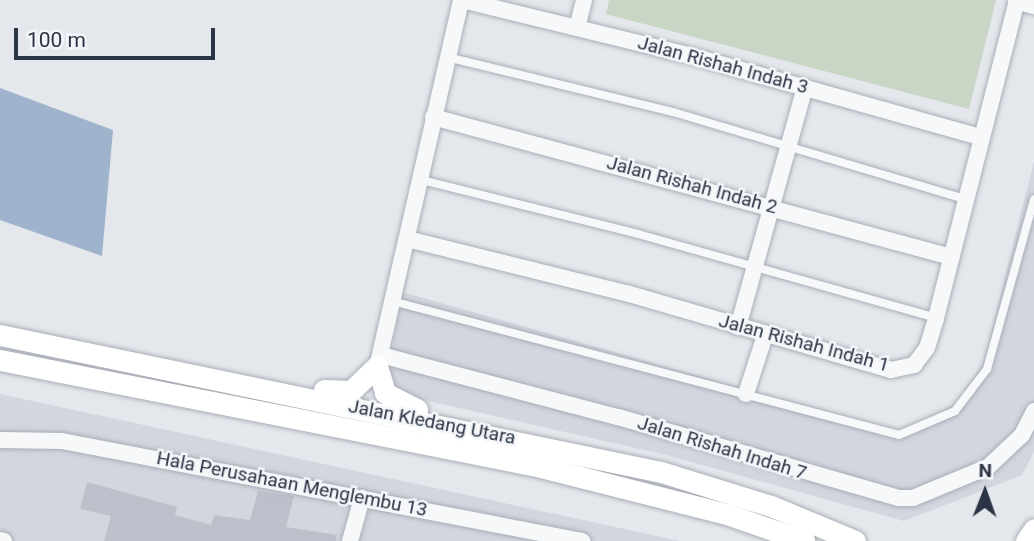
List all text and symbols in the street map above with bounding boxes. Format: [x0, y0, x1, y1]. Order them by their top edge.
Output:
scale bar [18, 14, 219, 58]
text: 100 m [27, 28, 86, 52]
street label: Jalan Rishah Indah 3 [635, 31, 811, 99]
street label: Jalan Rishah Indah 2 [604, 151, 780, 219]
street label: Jalan Rishah Indah 1 [716, 309, 892, 377]
street label: Jalan Kledang Utara [346, 395, 518, 449]
street label: Jalan Rishah Indah 7 [635, 411, 809, 485]
street label: Hala Perusahaan Menglembu 13 [155, 447, 429, 521]
north arrow [950, 457, 1020, 527]
text: N [978, 459, 992, 482]

